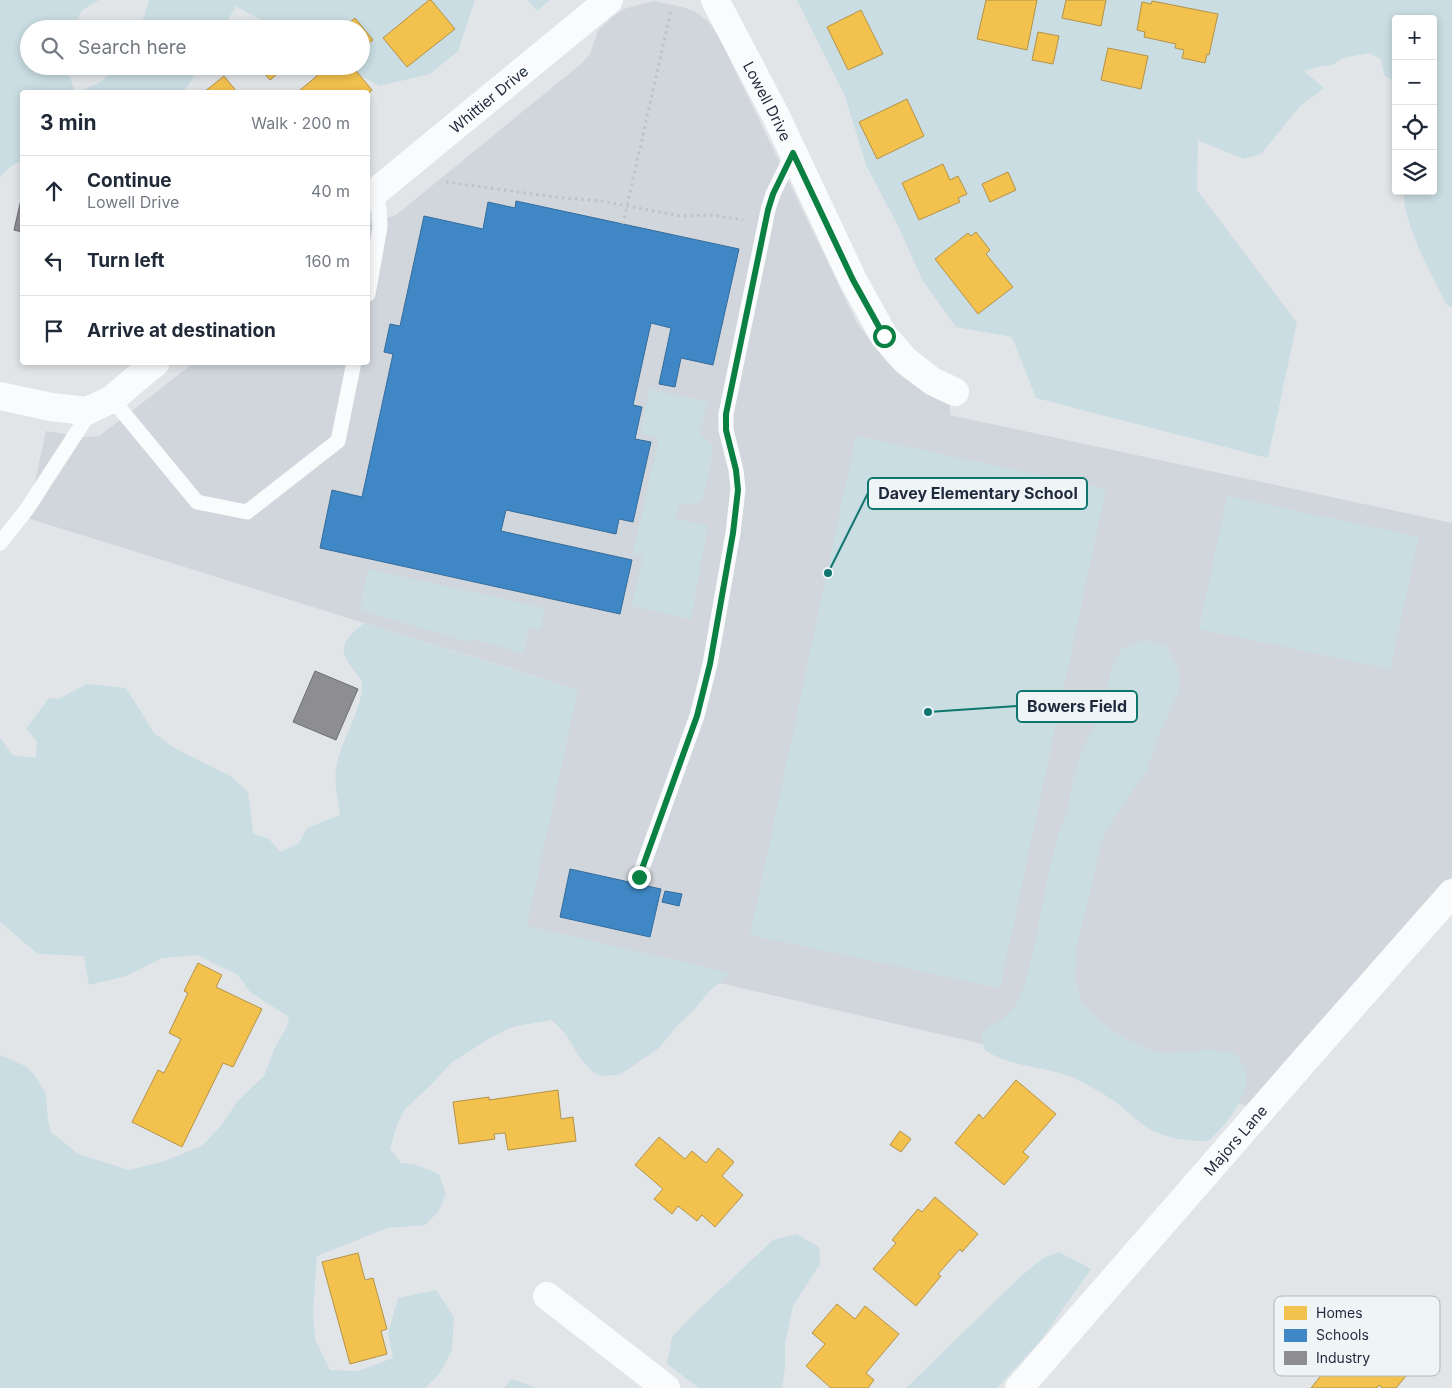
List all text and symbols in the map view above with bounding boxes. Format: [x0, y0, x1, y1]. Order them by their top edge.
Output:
map controls [1392, 15, 1437, 195]
button: + [1392, 15, 1437, 60]
search box [20, 20, 370, 75]
icon: search [38, 34, 66, 62]
text: Search here [78, 36, 187, 59]
street label: Lowell Drive [739, 58, 796, 144]
button: − [1392, 60, 1437, 105]
street label: Whittier Drive [445, 61, 532, 137]
button: locate [1392, 105, 1437, 150]
text: 3 min [40, 110, 96, 135]
text: Walk · 200 m [251, 113, 350, 133]
button: layers [1392, 150, 1437, 195]
text: Continue [87, 169, 172, 192]
icon: ahead [40, 177, 68, 205]
text: 40 m [311, 181, 350, 201]
text: Lowell Drive [87, 192, 179, 212]
icon: left [40, 247, 68, 275]
text: Turn left [87, 249, 165, 272]
text: 160 m [305, 251, 350, 271]
icon: arrive [40, 317, 68, 345]
text: Arrive at destination [87, 319, 276, 342]
route start [873, 325, 896, 348]
callout: Davey Elementary School [868, 478, 1087, 509]
text: Davey Elementary School [878, 483, 1078, 503]
callout: Bowers Field [1017, 691, 1137, 722]
text: Bowers Field [1027, 696, 1127, 716]
route end [628, 866, 651, 889]
street label: Majors Lane [1199, 1101, 1271, 1179]
legend [1274, 1296, 1440, 1376]
text: Homes [1316, 1304, 1363, 1321]
text: Schools [1316, 1326, 1369, 1343]
text: Industry [1316, 1349, 1370, 1366]

